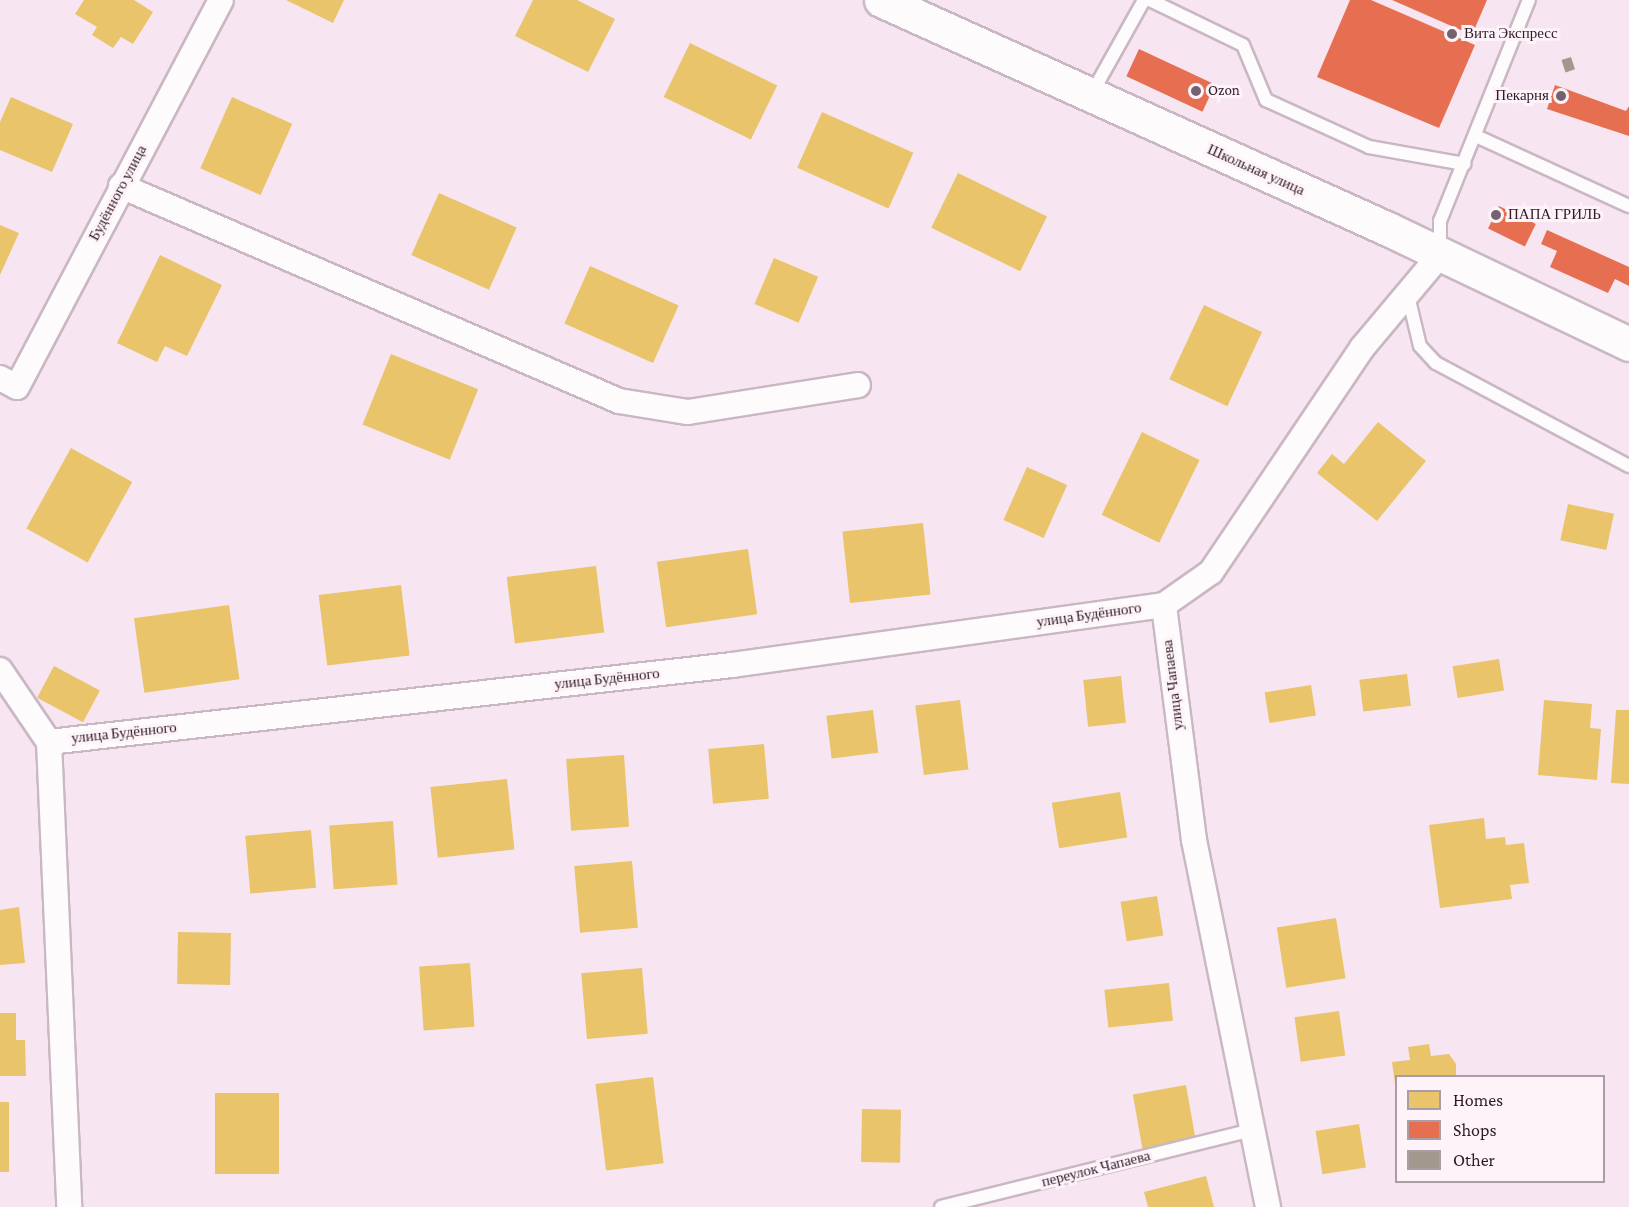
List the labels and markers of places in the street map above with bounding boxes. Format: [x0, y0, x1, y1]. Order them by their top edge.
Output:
place label: Вита Экспресс [1464, 25, 1558, 43]
marker: Вита Экспресс [1445, 27, 1459, 41]
place label: Ozon [1208, 82, 1240, 100]
marker: Ozon [1189, 84, 1203, 98]
place label: Пекарня [1495, 87, 1549, 105]
marker: Пекарня [1554, 89, 1568, 103]
place label: ПАПА ГРИЛЬ [1508, 206, 1601, 224]
marker: ПАПА ГРИЛЬ [1489, 208, 1503, 222]

